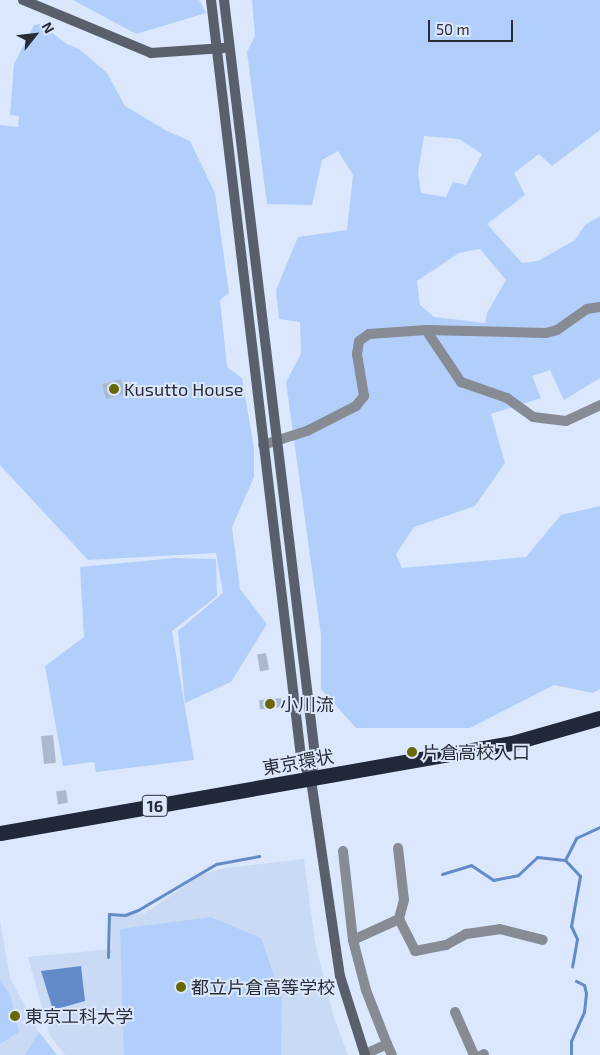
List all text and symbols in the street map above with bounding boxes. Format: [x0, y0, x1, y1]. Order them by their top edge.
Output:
north arrow [10, 10, 60, 60]
scale bar [430, 10, 515, 42]
text: N [39, 19, 58, 36]
text: 50 m [436, 20, 470, 38]
place label: Kusutto House [124, 378, 244, 400]
marker: Kusutto House [108, 383, 120, 395]
place label: 小川流 [280, 693, 334, 715]
marker: 小川流 [264, 698, 276, 710]
place label: 片倉高校入口 [422, 741, 530, 763]
street label: 東京環状 [261, 745, 335, 779]
marker: 片倉高校入口 [406, 746, 418, 758]
road number: 16 [141, 792, 169, 819]
place label: 都立片倉高等学校 [191, 976, 335, 998]
marker: 都立片倉高等学校 [175, 981, 187, 993]
place label: 東京工科大学 [25, 1005, 133, 1027]
marker: 東京工科大学 [9, 1010, 21, 1022]

